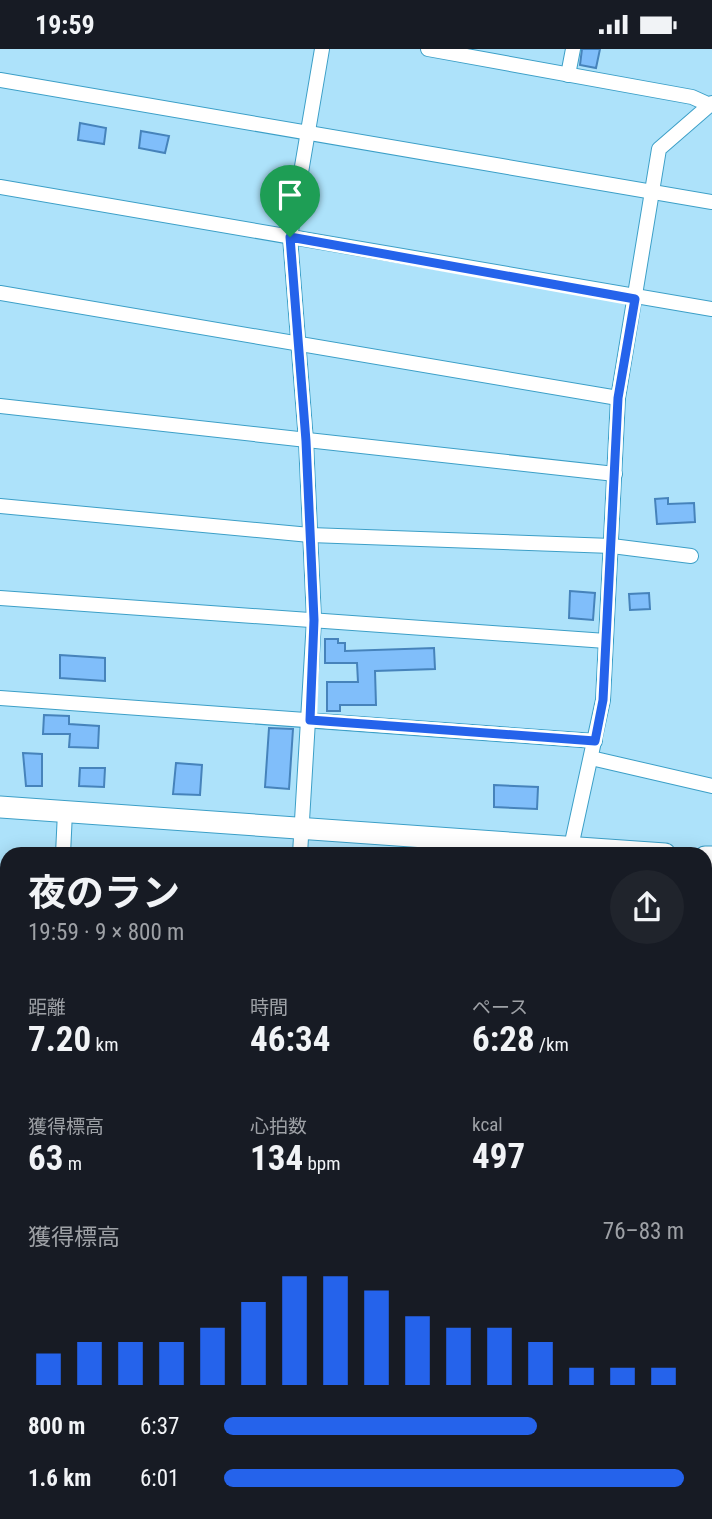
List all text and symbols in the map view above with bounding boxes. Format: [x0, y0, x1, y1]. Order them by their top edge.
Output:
text: 19:59 [35, 10, 95, 40]
pin [260, 165, 320, 237]
icon: arrive [271, 176, 309, 214]
button: share [610, 870, 684, 944]
text: 夜のラン [28, 871, 180, 915]
text: 19:59 · 9 × 800 m [28, 919, 184, 946]
text: 距離 [28, 996, 66, 1019]
text: 時間 [250, 996, 288, 1019]
text: ペース [472, 996, 528, 1019]
text: 7.20 [28, 1019, 91, 1060]
text: 46:34 [250, 1019, 330, 1060]
text: 6:28 [472, 1019, 535, 1060]
text: km [91, 1033, 118, 1056]
text: /km [535, 1033, 569, 1056]
text: kcal [472, 1113, 503, 1136]
text: 獲得標高 [28, 1115, 104, 1138]
text: 心拍数 [250, 1115, 307, 1138]
text: 497 [472, 1136, 525, 1177]
text: 63 [28, 1138, 63, 1179]
text: 134 [250, 1138, 303, 1179]
text: m [63, 1152, 82, 1175]
text: bpm [303, 1152, 340, 1175]
text: 76–83 m [603, 1218, 684, 1245]
text: 獲得標高 [28, 1224, 120, 1251]
text: 800 m [28, 1413, 85, 1440]
text: 6:37 [140, 1413, 179, 1440]
text: 1.6 km [28, 1465, 91, 1492]
text: 6:01 [140, 1465, 179, 1492]

